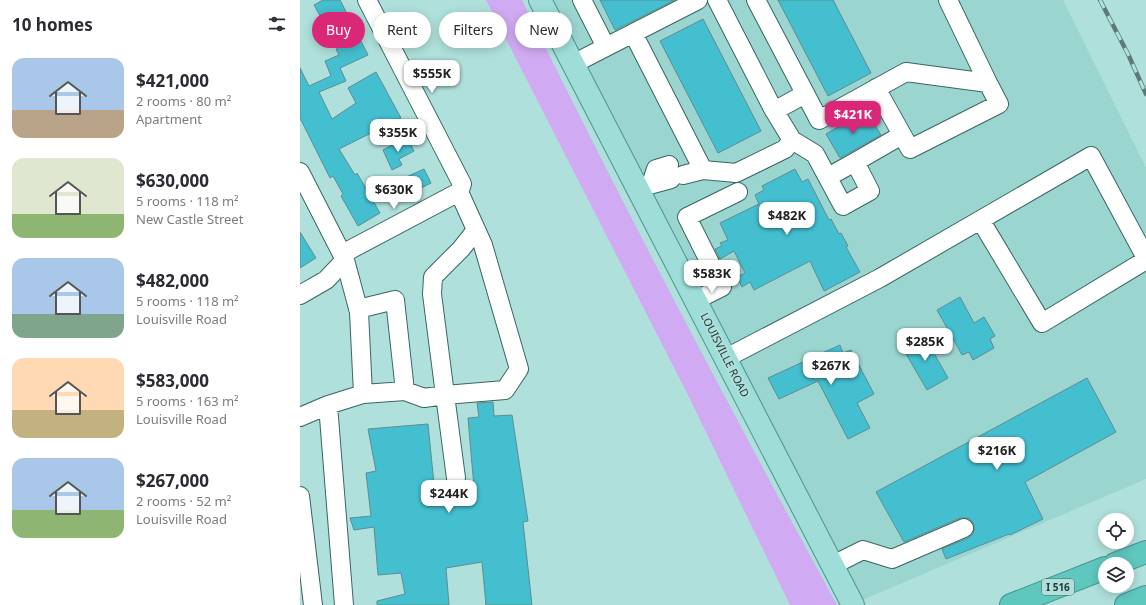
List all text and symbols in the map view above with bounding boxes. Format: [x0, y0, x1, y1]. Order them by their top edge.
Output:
chip: Buy [312, 12, 365, 48]
chip: Rent [373, 12, 431, 48]
chip: Filters [439, 12, 507, 48]
chip: New [515, 12, 572, 48]
text: 10 homes [12, 13, 93, 36]
icon: filters [266, 13, 288, 35]
pin: $555K [404, 60, 460, 94]
text: $555K [413, 64, 451, 82]
text: $421,000 [136, 69, 209, 92]
icon: home [44, 74, 92, 122]
text: 2 rooms · 80 m² [136, 92, 231, 110]
pin: $421K [825, 101, 881, 135]
text: $421K [834, 105, 872, 123]
text: Apartment [136, 110, 202, 128]
pin: $355K [370, 119, 426, 153]
text: $355K [379, 123, 417, 141]
text: $630,000 [136, 169, 209, 192]
icon: home [44, 174, 92, 222]
pin: $630K [366, 176, 422, 210]
text: $630K [375, 180, 413, 198]
text: 5 rooms · 118 m² [136, 192, 239, 210]
pin: $482K [759, 202, 815, 236]
text: $482K [768, 206, 806, 224]
text: New Castle Street [136, 210, 243, 228]
pin: $583K [684, 260, 740, 294]
text: $583K [693, 264, 731, 282]
text: $482,000 [136, 269, 209, 292]
icon: home [44, 274, 92, 322]
text: 5 rooms · 118 m² [136, 292, 239, 310]
text: Louisville Road [136, 310, 227, 328]
street label: LOUISVILLE ROAD [698, 310, 753, 400]
pin: $285K [897, 328, 953, 362]
text: $285K [906, 332, 944, 350]
pin: $267K [803, 352, 859, 386]
text: $267K [812, 356, 850, 374]
text: $583,000 [136, 369, 209, 392]
icon: home [44, 374, 92, 422]
text: 5 rooms · 163 m² [136, 392, 239, 410]
text: Louisville Road [136, 410, 227, 428]
pin: $216K [969, 437, 1025, 471]
text: $216K [978, 441, 1016, 459]
text: $267,000 [136, 469, 209, 492]
icon: home [44, 474, 92, 522]
pin: $244K [421, 480, 477, 514]
text: $244K [430, 484, 468, 502]
text: 2 rooms · 52 m² [136, 492, 231, 510]
text: Louisville Road [136, 510, 227, 528]
map controls [1098, 513, 1134, 593]
button: locate [1098, 513, 1134, 549]
button: layers [1098, 557, 1134, 593]
road number: I 516 [1042, 579, 1074, 595]

